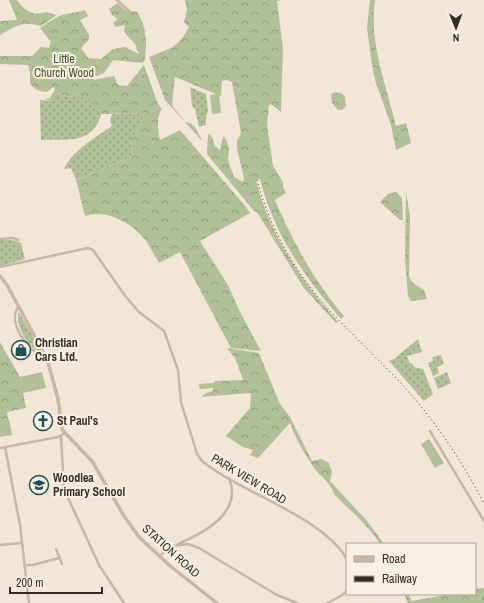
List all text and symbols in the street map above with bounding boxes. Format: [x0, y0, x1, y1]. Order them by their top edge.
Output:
north arrow [436, 8, 476, 48]
text: N [453, 31, 460, 45]
park label: Little Church Wood [34, 51, 94, 81]
place label: Christian Cars Ltd. [35, 335, 78, 365]
shop icon: Christian Cars Ltd. [10, 339, 32, 361]
church icon: St Paul's [32, 410, 54, 432]
place label: St Paul's [57, 413, 99, 429]
street label: PARK VIEW ROAD [208, 450, 290, 508]
place label: Woodlea Primary School [53, 470, 125, 500]
school or university icon: Woodlea Primary School [28, 474, 50, 496]
street label: STATION ROAD [139, 521, 203, 581]
legend [346, 543, 476, 595]
text: Road [382, 551, 406, 567]
scale bar [10, 569, 102, 595]
text: Railway [382, 571, 417, 587]
text: 200 m [16, 575, 43, 591]

